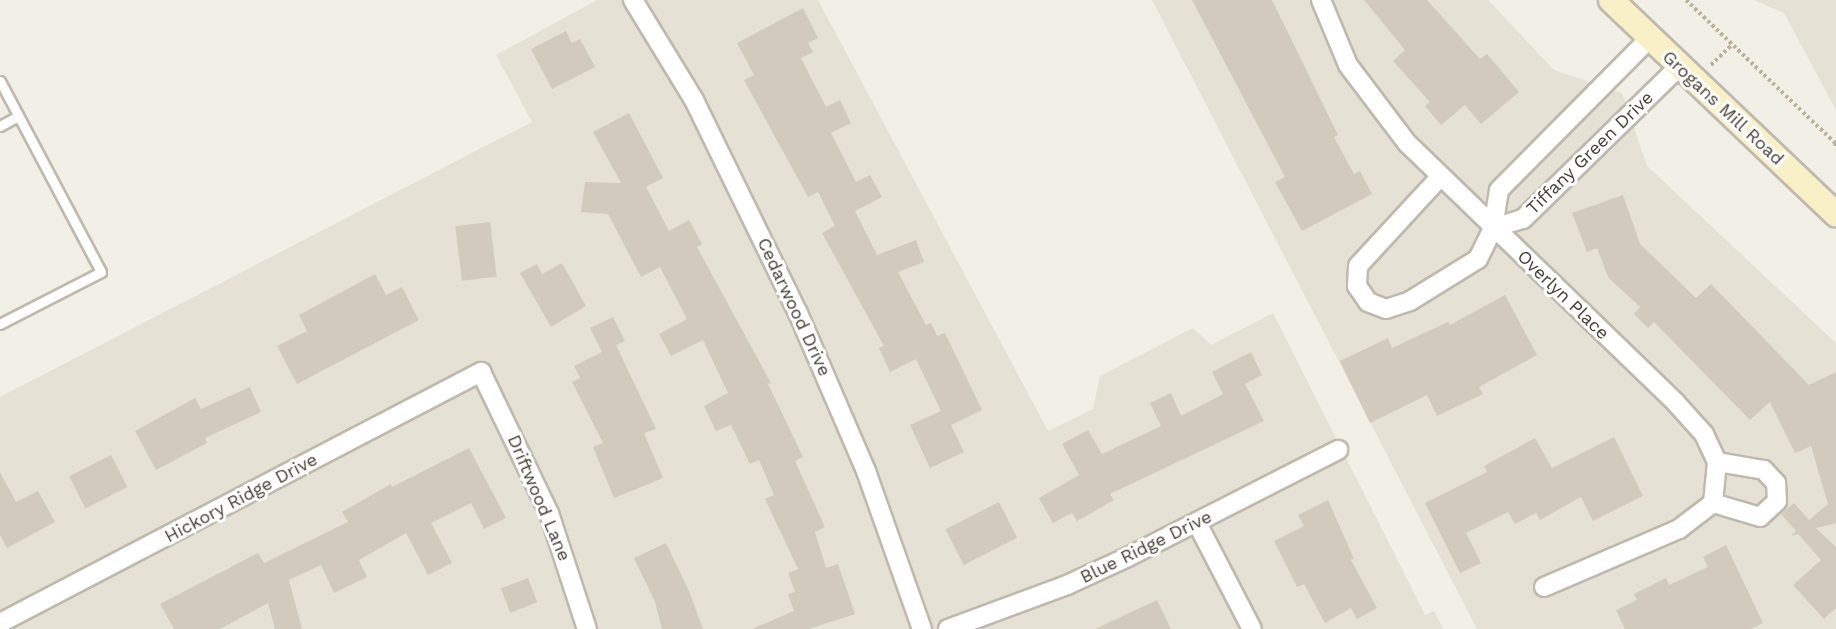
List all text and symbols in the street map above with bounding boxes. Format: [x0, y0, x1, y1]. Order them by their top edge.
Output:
street label: Grogans Mill Road [1658, 46, 1788, 170]
street label: Tiffany Green Drive [1522, 87, 1658, 219]
street label: Cedarwood Drive [752, 234, 836, 380]
street label: Overlyn Place [1513, 246, 1613, 344]
street label: Driftwood Lane [503, 432, 575, 564]
street label: Hickory Ridge Drive [161, 448, 321, 548]
street label: Blue Ridge Drive [1077, 506, 1215, 588]

